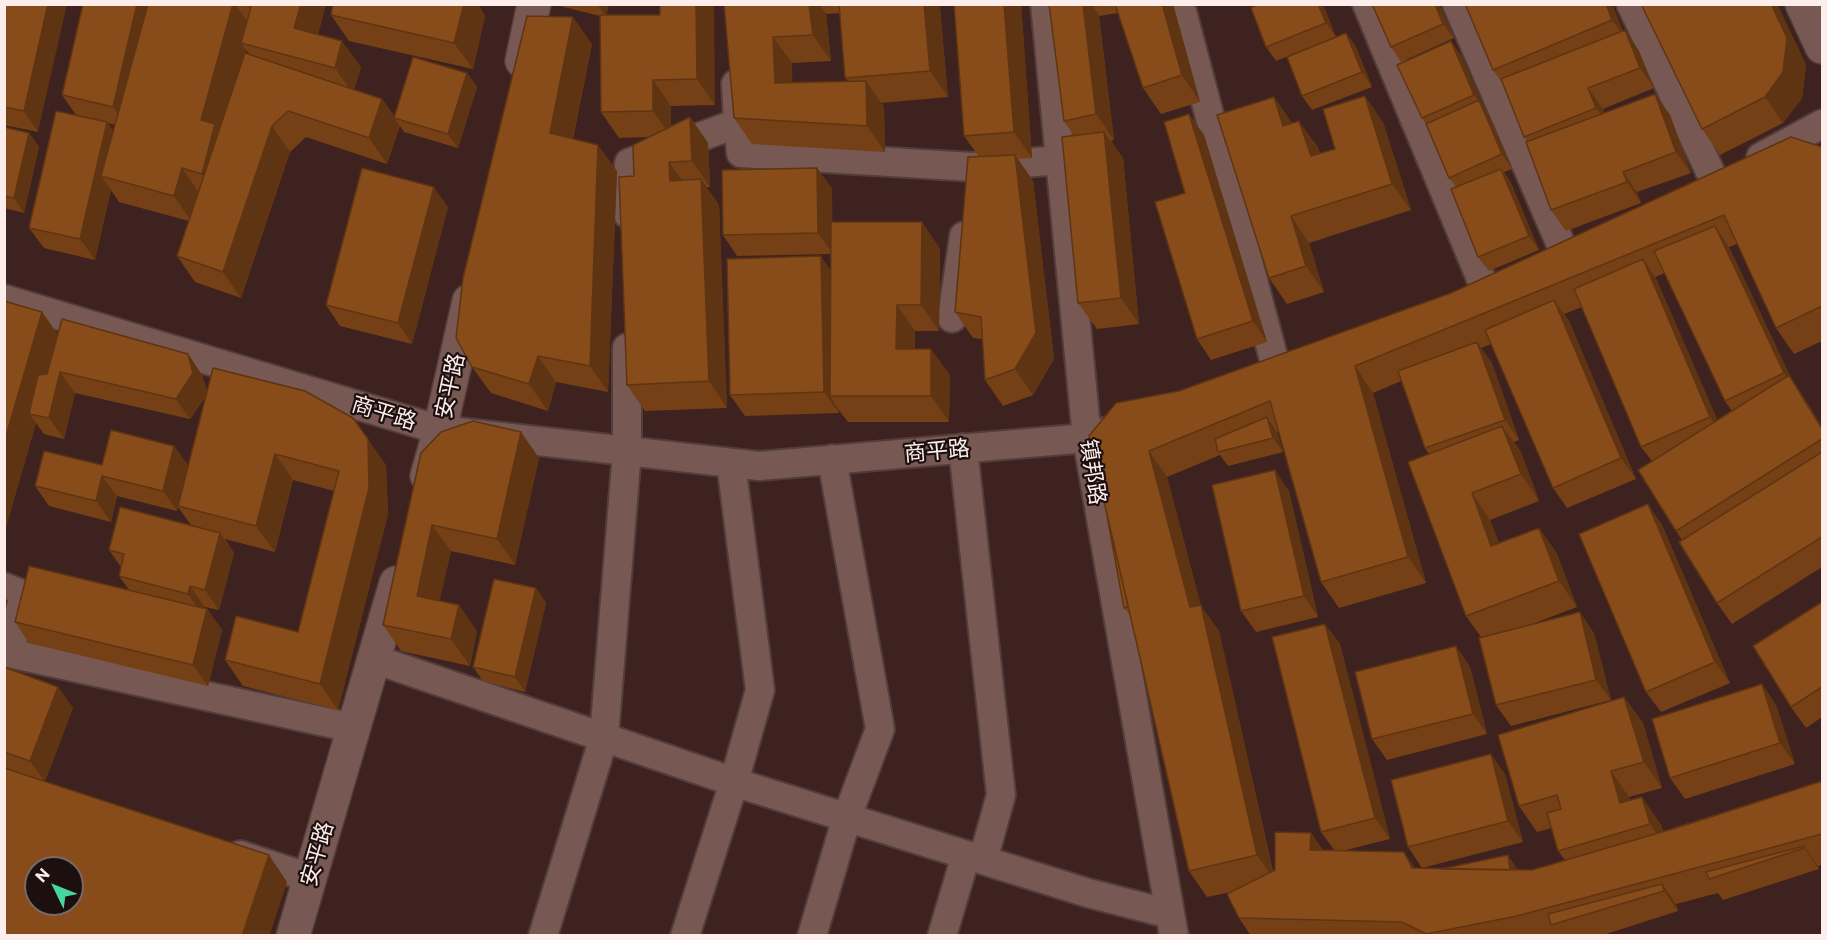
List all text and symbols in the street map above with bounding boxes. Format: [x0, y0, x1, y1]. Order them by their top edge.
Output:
street label: 安平路 [430, 351, 470, 421]
street label: 商平路 [349, 391, 419, 435]
street label: 商平路 [903, 435, 971, 467]
street label: 镇邦路 [1075, 437, 1111, 507]
street label: 安平路 [295, 819, 339, 889]
north arrow [24, 856, 84, 916]
text: N [31, 864, 53, 886]

